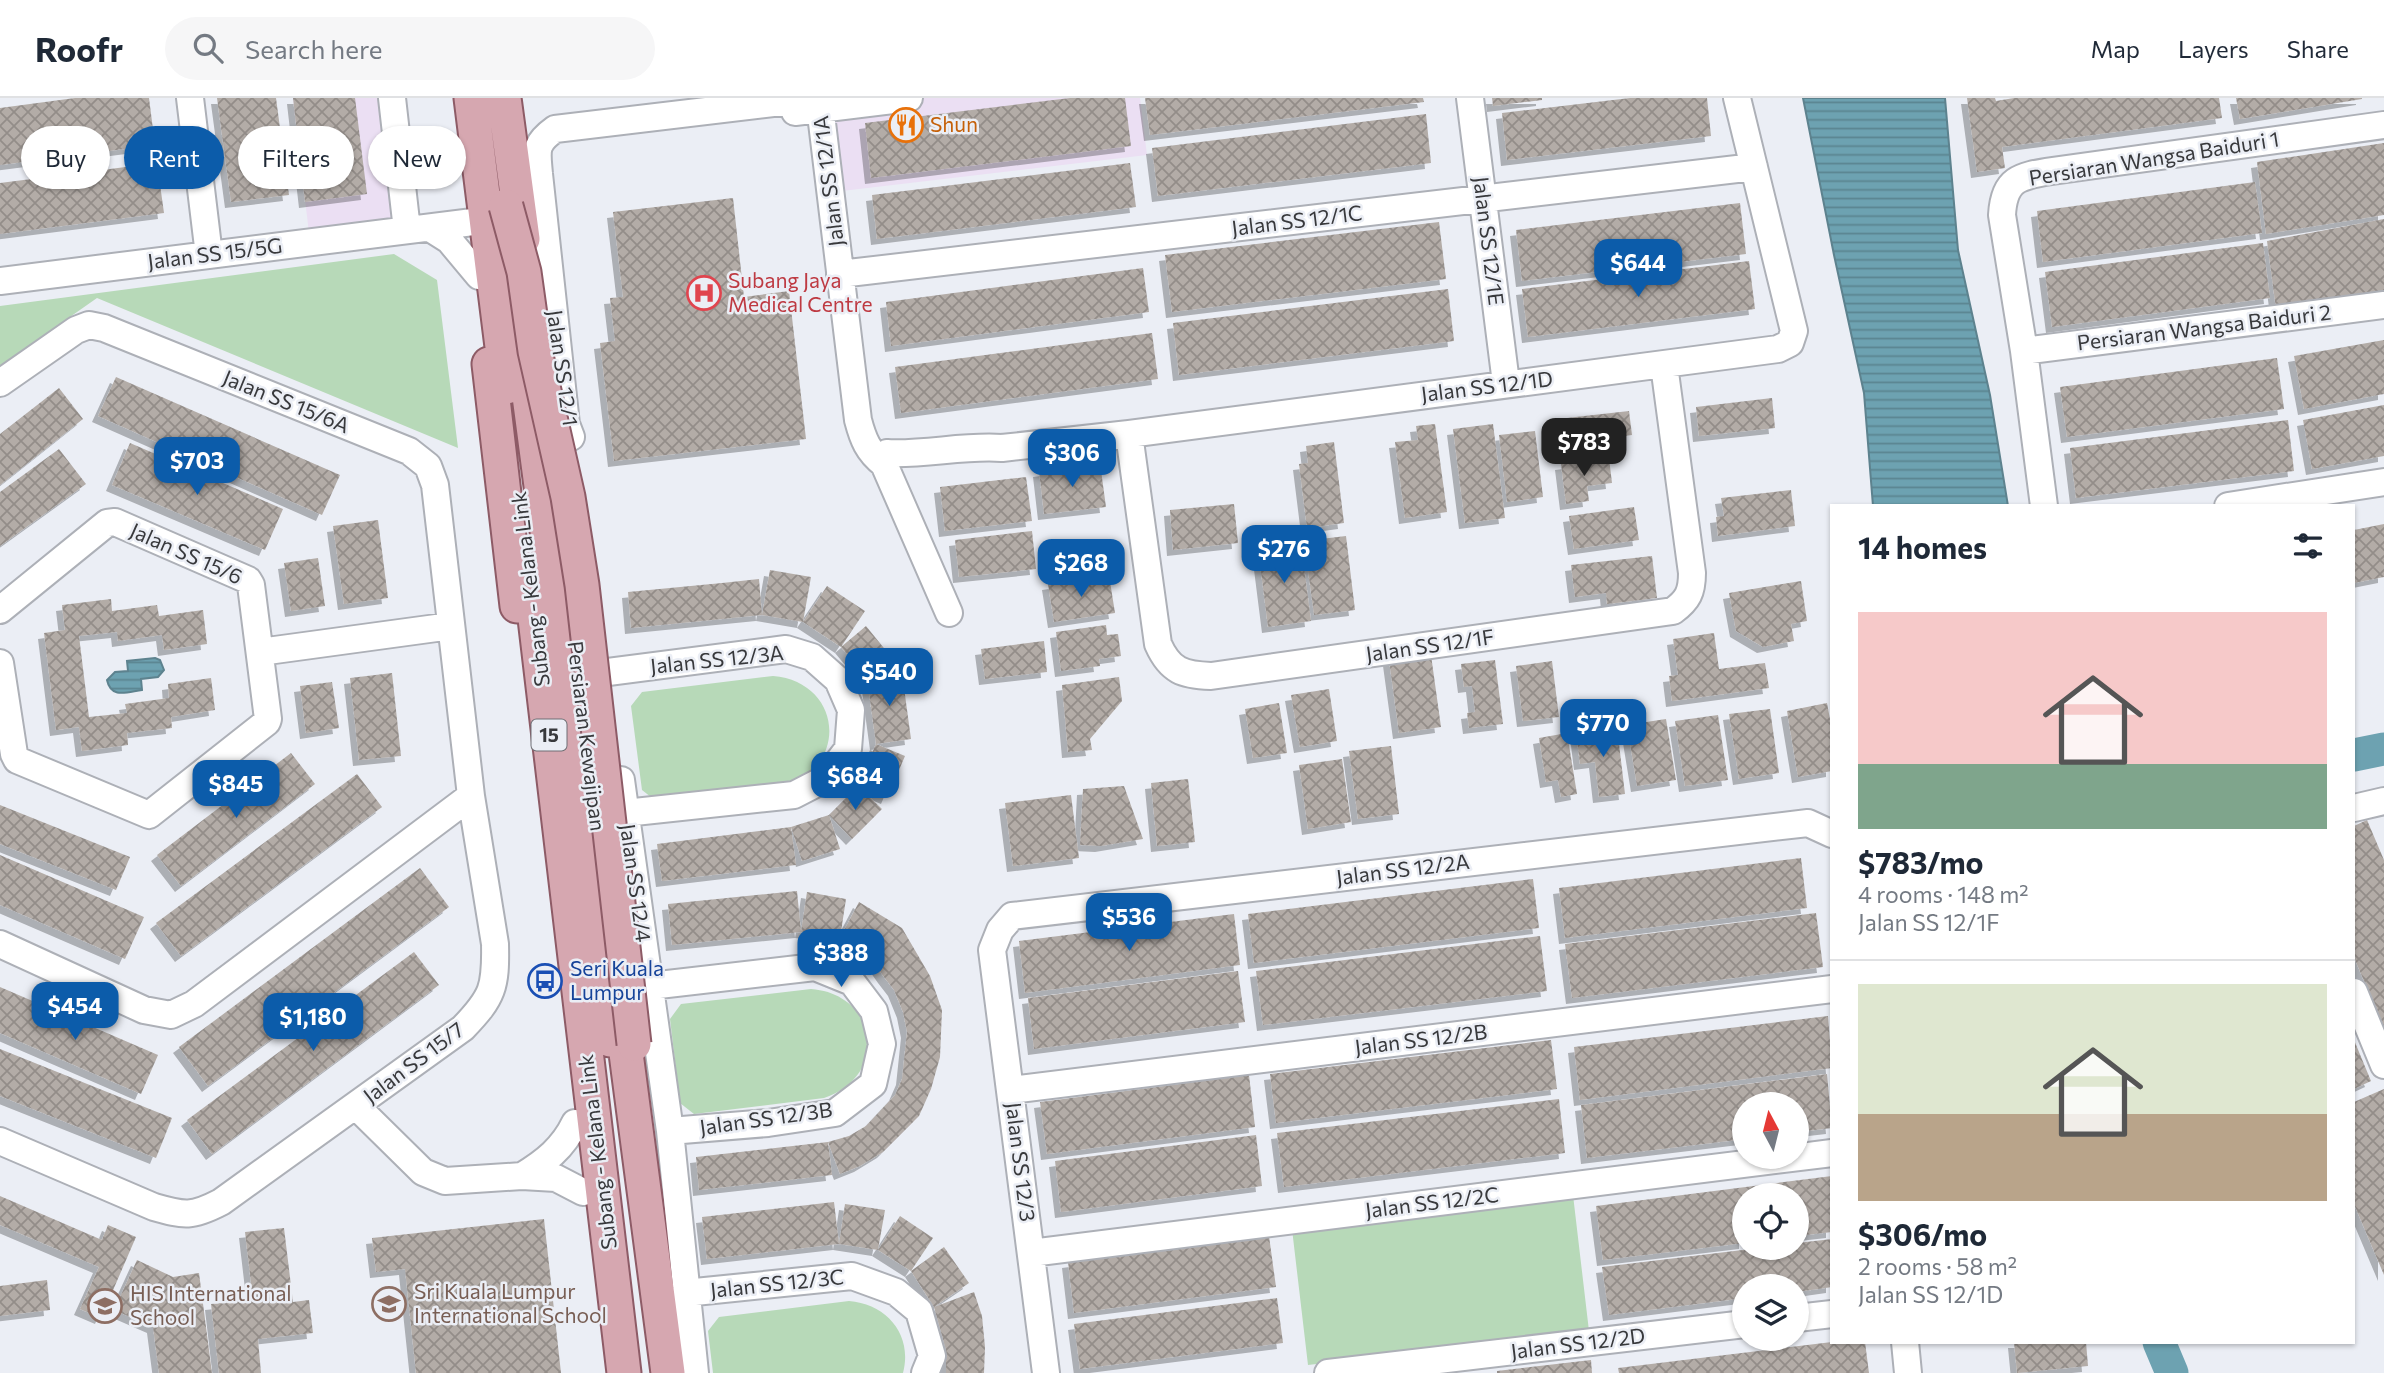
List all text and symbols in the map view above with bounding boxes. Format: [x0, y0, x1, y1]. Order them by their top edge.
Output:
search box [165, 17, 655, 80]
text: Roofr [35, 28, 123, 69]
icon: search [189, 29, 227, 67]
text: Search here [245, 33, 383, 64]
text: Map [2091, 34, 2140, 63]
text: Layers [2178, 34, 2249, 63]
text: Share [2287, 34, 2349, 63]
restaurant icon: Shun [887, 106, 925, 144]
place label: Shun [930, 111, 978, 136]
street label: Jalan SS 12/1A [807, 114, 848, 248]
street label: Persiaran Wangsa Baiduri 1 [2027, 125, 2281, 190]
chip: Buy [21, 126, 110, 189]
chip: Rent [124, 126, 224, 189]
chip: Filters [238, 126, 354, 189]
chip: New [368, 126, 466, 189]
street label: Jalan SS 12/1E [1469, 175, 1510, 307]
street label: Jalan SS 12/1C [1230, 199, 1364, 240]
street label: Jalan SS 15/5G [146, 232, 284, 273]
pin: $644 [1597, 240, 1679, 299]
text: $644 [1610, 248, 1666, 276]
place label: Subang Jaya Medical Centre [728, 267, 873, 316]
hospital icon: Subang Jaya Medical Centre [685, 274, 723, 312]
street label: Persiaran Wangsa Baiduri 2 [2075, 299, 2332, 354]
street label: Jalan SS 12/1 [543, 308, 584, 428]
street label: Jalan SS 15/6A [220, 364, 353, 437]
street label: Jalan SS 12/1D [1420, 365, 1554, 406]
pin: $783 [1543, 418, 1625, 478]
text: $783 [1557, 427, 1611, 455]
pin: $306 [1031, 430, 1113, 489]
pin: $703 [156, 438, 238, 497]
text: $306 [1044, 438, 1100, 466]
text: $703 [170, 446, 224, 474]
street label: Subang - Kelana Link [505, 490, 554, 688]
street label: Jalan SS 15/6 [127, 517, 247, 589]
pin: $276 [1243, 526, 1325, 585]
icon: filters [2289, 527, 2327, 565]
text: 14 homes [1858, 528, 1987, 565]
text: $276 [1258, 534, 1310, 562]
pin: $268 [1040, 540, 1122, 599]
text: $268 [1054, 548, 1108, 576]
street label: Jalan SS 12/1F [1364, 623, 1495, 666]
street label: Jalan SS 12/3A [649, 639, 785, 678]
street label: Persiaran Kewajipan [563, 640, 612, 832]
pin: $540 [848, 648, 930, 708]
text: $540 [861, 657, 917, 685]
icon: home [2030, 657, 2156, 783]
pin: $770 [1562, 700, 1644, 759]
text: $770 [1576, 708, 1630, 736]
road number: 15 [532, 720, 566, 750]
pin: $684 [814, 752, 896, 812]
pin: $845 [195, 760, 277, 820]
text: $684 [827, 761, 883, 789]
text: $845 [209, 769, 263, 797]
street label: Jalan SS 12/4 [616, 822, 657, 944]
text: $783/mo [1858, 843, 1984, 880]
street label: Jalan SS 12/2A [1335, 848, 1471, 889]
text: 4 rooms · 148 m² [1858, 880, 2029, 908]
pin: $536 [1088, 894, 1170, 953]
text: $536 [1102, 902, 1156, 930]
text: Jalan SS 12/1F [1858, 908, 1999, 936]
pin: $388 [800, 930, 882, 989]
text: $388 [813, 938, 869, 966]
place label: Seri Kuala Lumpur [570, 955, 664, 1004]
bus stop icon: Seri Kuala Lumpur [526, 962, 564, 1000]
pin: $454 [34, 982, 116, 1042]
text: $454 [48, 991, 102, 1019]
pin: $1,180 [256, 993, 370, 1053]
text: $1,180 [279, 1002, 347, 1030]
street label: Jalan SS 15/7 [358, 1016, 468, 1108]
street label: Jalan SS 12/2B [1353, 1018, 1488, 1059]
icon: home [2030, 1029, 2156, 1155]
street label: Subang - Kelana Link [572, 1053, 621, 1251]
north arrow [1732, 1092, 1810, 1169]
map controls [1732, 1092, 1809, 1351]
street label: Jalan SS 12/3B [698, 1096, 834, 1139]
street label: Jalan SS 12/3 [1002, 1101, 1041, 1223]
street label: Jalan SS 12/2C [1364, 1181, 1500, 1222]
button: locate [1732, 1183, 1809, 1260]
text: $306/mo [1858, 1215, 1987, 1252]
text: 2 rooms · 58 m² [1858, 1252, 2017, 1280]
street label: Jalan SS 12/3C [709, 1263, 845, 1302]
button: layers [1732, 1274, 1809, 1351]
place label: Sri Kuala Lumpur International School [414, 1278, 607, 1327]
place label: HIS International School [130, 1280, 292, 1329]
text: Jalan SS 12/1D [1858, 1280, 2003, 1308]
school or university icon: Sri Kuala Lumpur International School [370, 1285, 408, 1323]
school or university icon: HIS International School [86, 1287, 124, 1325]
street label: Jalan SS 12/2D [1509, 1322, 1646, 1363]

